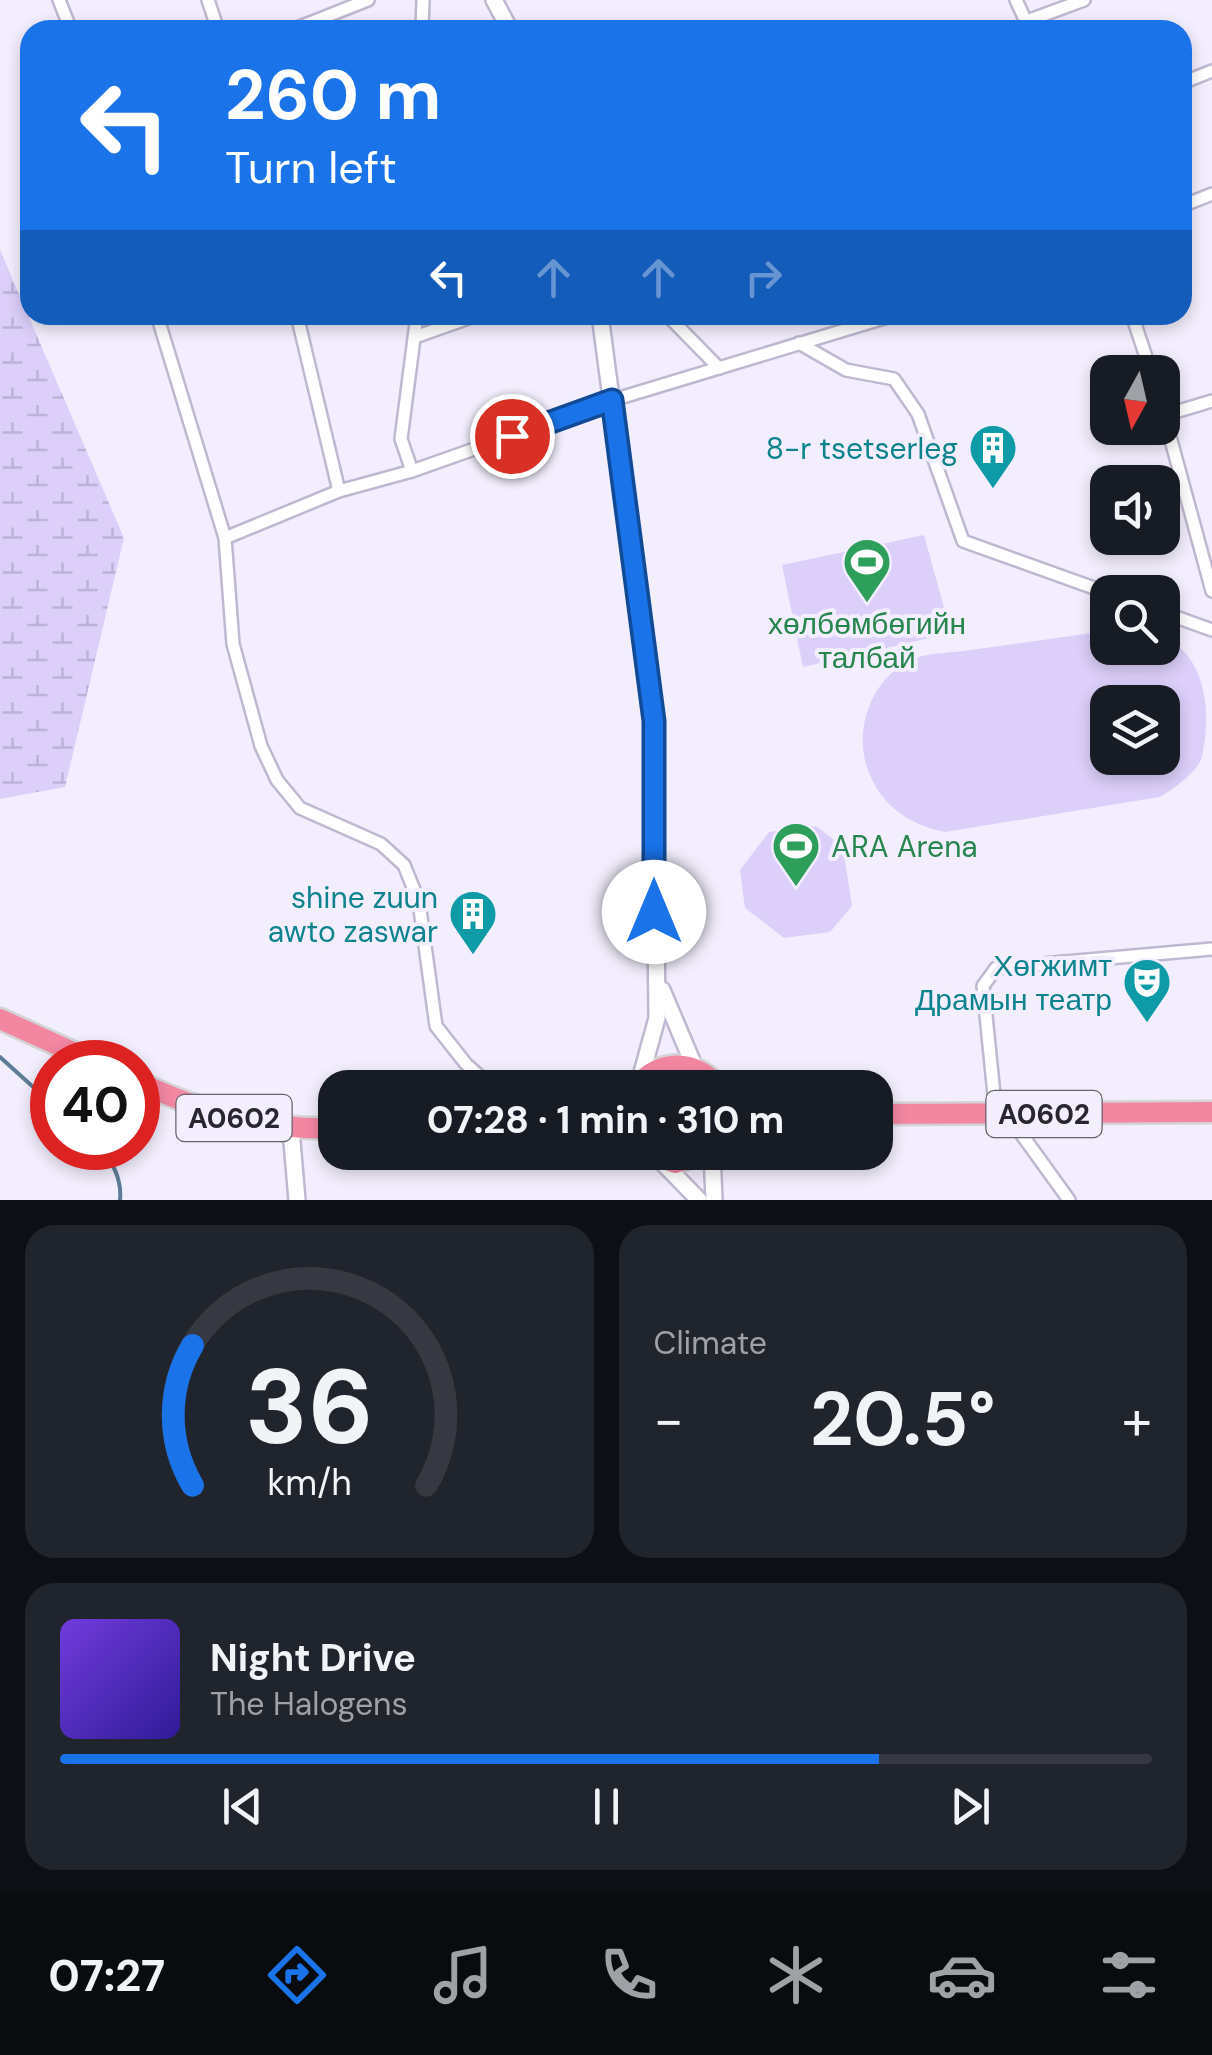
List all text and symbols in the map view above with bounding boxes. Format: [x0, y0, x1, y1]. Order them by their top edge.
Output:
text: 260 m [225, 50, 441, 141]
icon: left [60, 60, 190, 190]
text: Turn left [225, 138, 397, 197]
icon: left [421, 250, 476, 305]
icon: ahead [526, 250, 581, 305]
icon: ahead [631, 250, 686, 305]
icon: right [736, 250, 791, 305]
north arrow [1090, 355, 1180, 445]
map controls [1090, 355, 1180, 775]
pin [470, 394, 555, 479]
icon: arrive [485, 409, 540, 464]
building icon: 8-r tsetserleg [967, 422, 1019, 490]
place label: 8-r tsetserleg [766, 429, 958, 468]
button: sound [1090, 465, 1180, 555]
sports icon: хөлбөмбөгийн талбай [841, 536, 893, 604]
button: search [1090, 575, 1180, 665]
place label: хөлбөмбөгийн талбай [768, 604, 966, 677]
button: layers [1090, 685, 1180, 775]
sports icon: ARA Arena [770, 820, 822, 888]
place label: ARA Arena [831, 827, 978, 866]
position arrow [602, 860, 706, 964]
place label: shine zuun awto zaswar [268, 878, 438, 951]
building icon: shine zuun awto zaswar [447, 888, 499, 956]
place label: Хөгжимт Драмын театр [915, 946, 1112, 1019]
theatre icon: Хөгжимт Драмын театр [1121, 956, 1173, 1024]
speed limit sign: 40 [30, 1040, 160, 1170]
road number: A0602 [986, 1091, 1102, 1137]
road number: A0602 [176, 1095, 292, 1141]
text: 07:28 · 1 min · 310 m [427, 1095, 784, 1145]
text: Climate [654, 1322, 767, 1364]
text: 36 [245, 1340, 374, 1475]
text: 20.5° [810, 1371, 996, 1468]
text: − [654, 1384, 684, 1456]
text: + [1122, 1384, 1152, 1456]
text: km/h [267, 1460, 351, 1506]
text: Night Drive [210, 1633, 416, 1683]
text: The Halogens [210, 1683, 408, 1725]
icon: previous [215, 1779, 270, 1834]
icon: pause [579, 1779, 634, 1834]
icon: next [943, 1779, 998, 1834]
icon: directions [262, 1940, 332, 2010]
icon: music [428, 1940, 498, 2010]
icon: phone [594, 1940, 664, 2010]
icon: climate [761, 1940, 831, 2010]
icon: car [927, 1940, 997, 2010]
icon: filters [1094, 1940, 1164, 2010]
text: 07:27 [48, 1946, 165, 2005]

